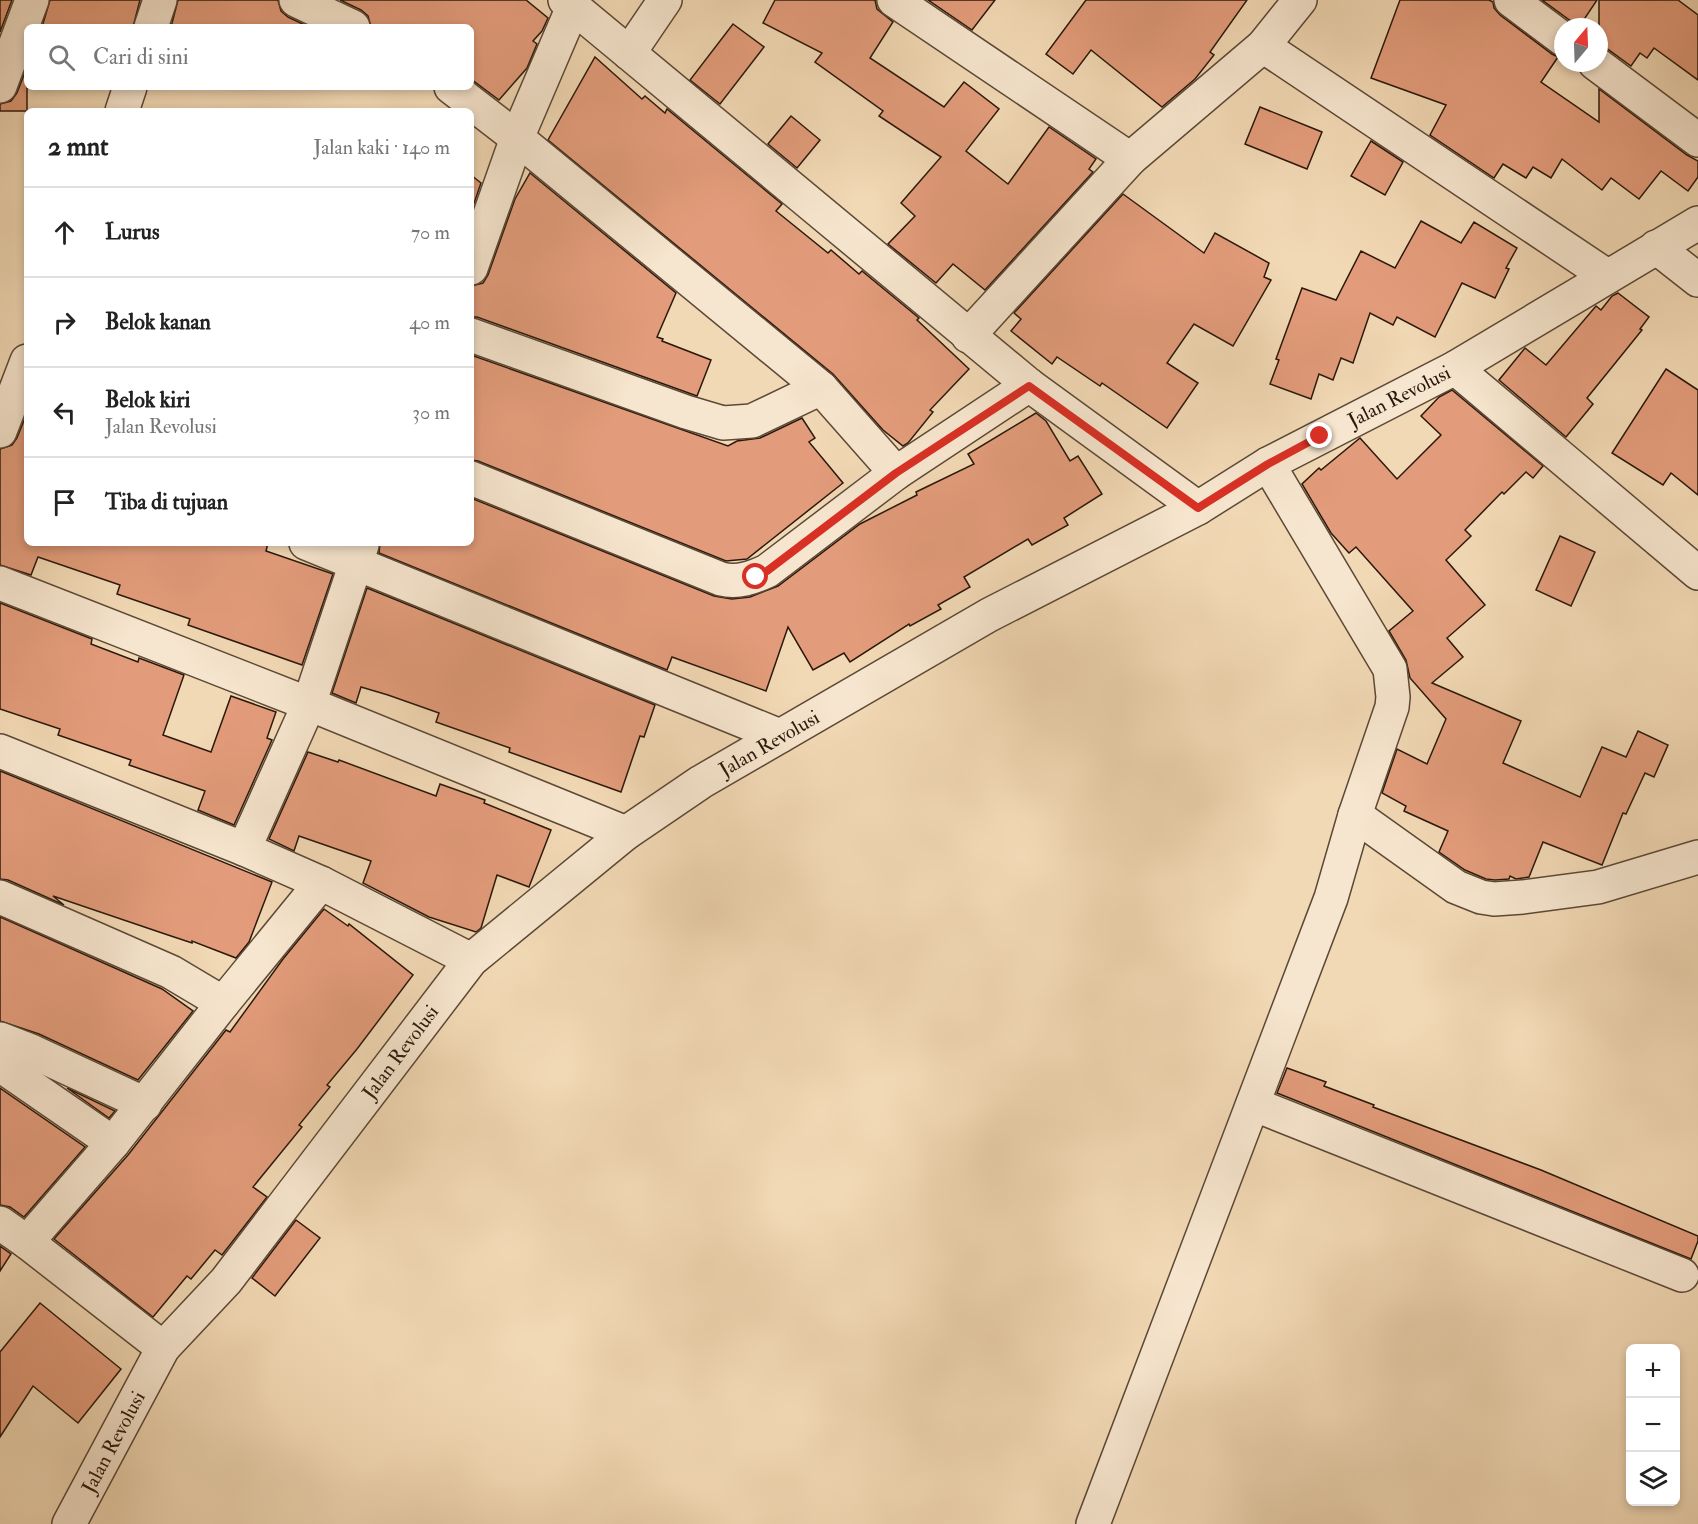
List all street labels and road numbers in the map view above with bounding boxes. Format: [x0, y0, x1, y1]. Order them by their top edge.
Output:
street label: Jalan Revolusi [1343, 360, 1455, 433]
street label: Jalan Revolusi [714, 705, 824, 783]
street label: Jalan Revolusi [356, 1000, 444, 1105]
street label: Jalan Revolusi [76, 1387, 151, 1498]

